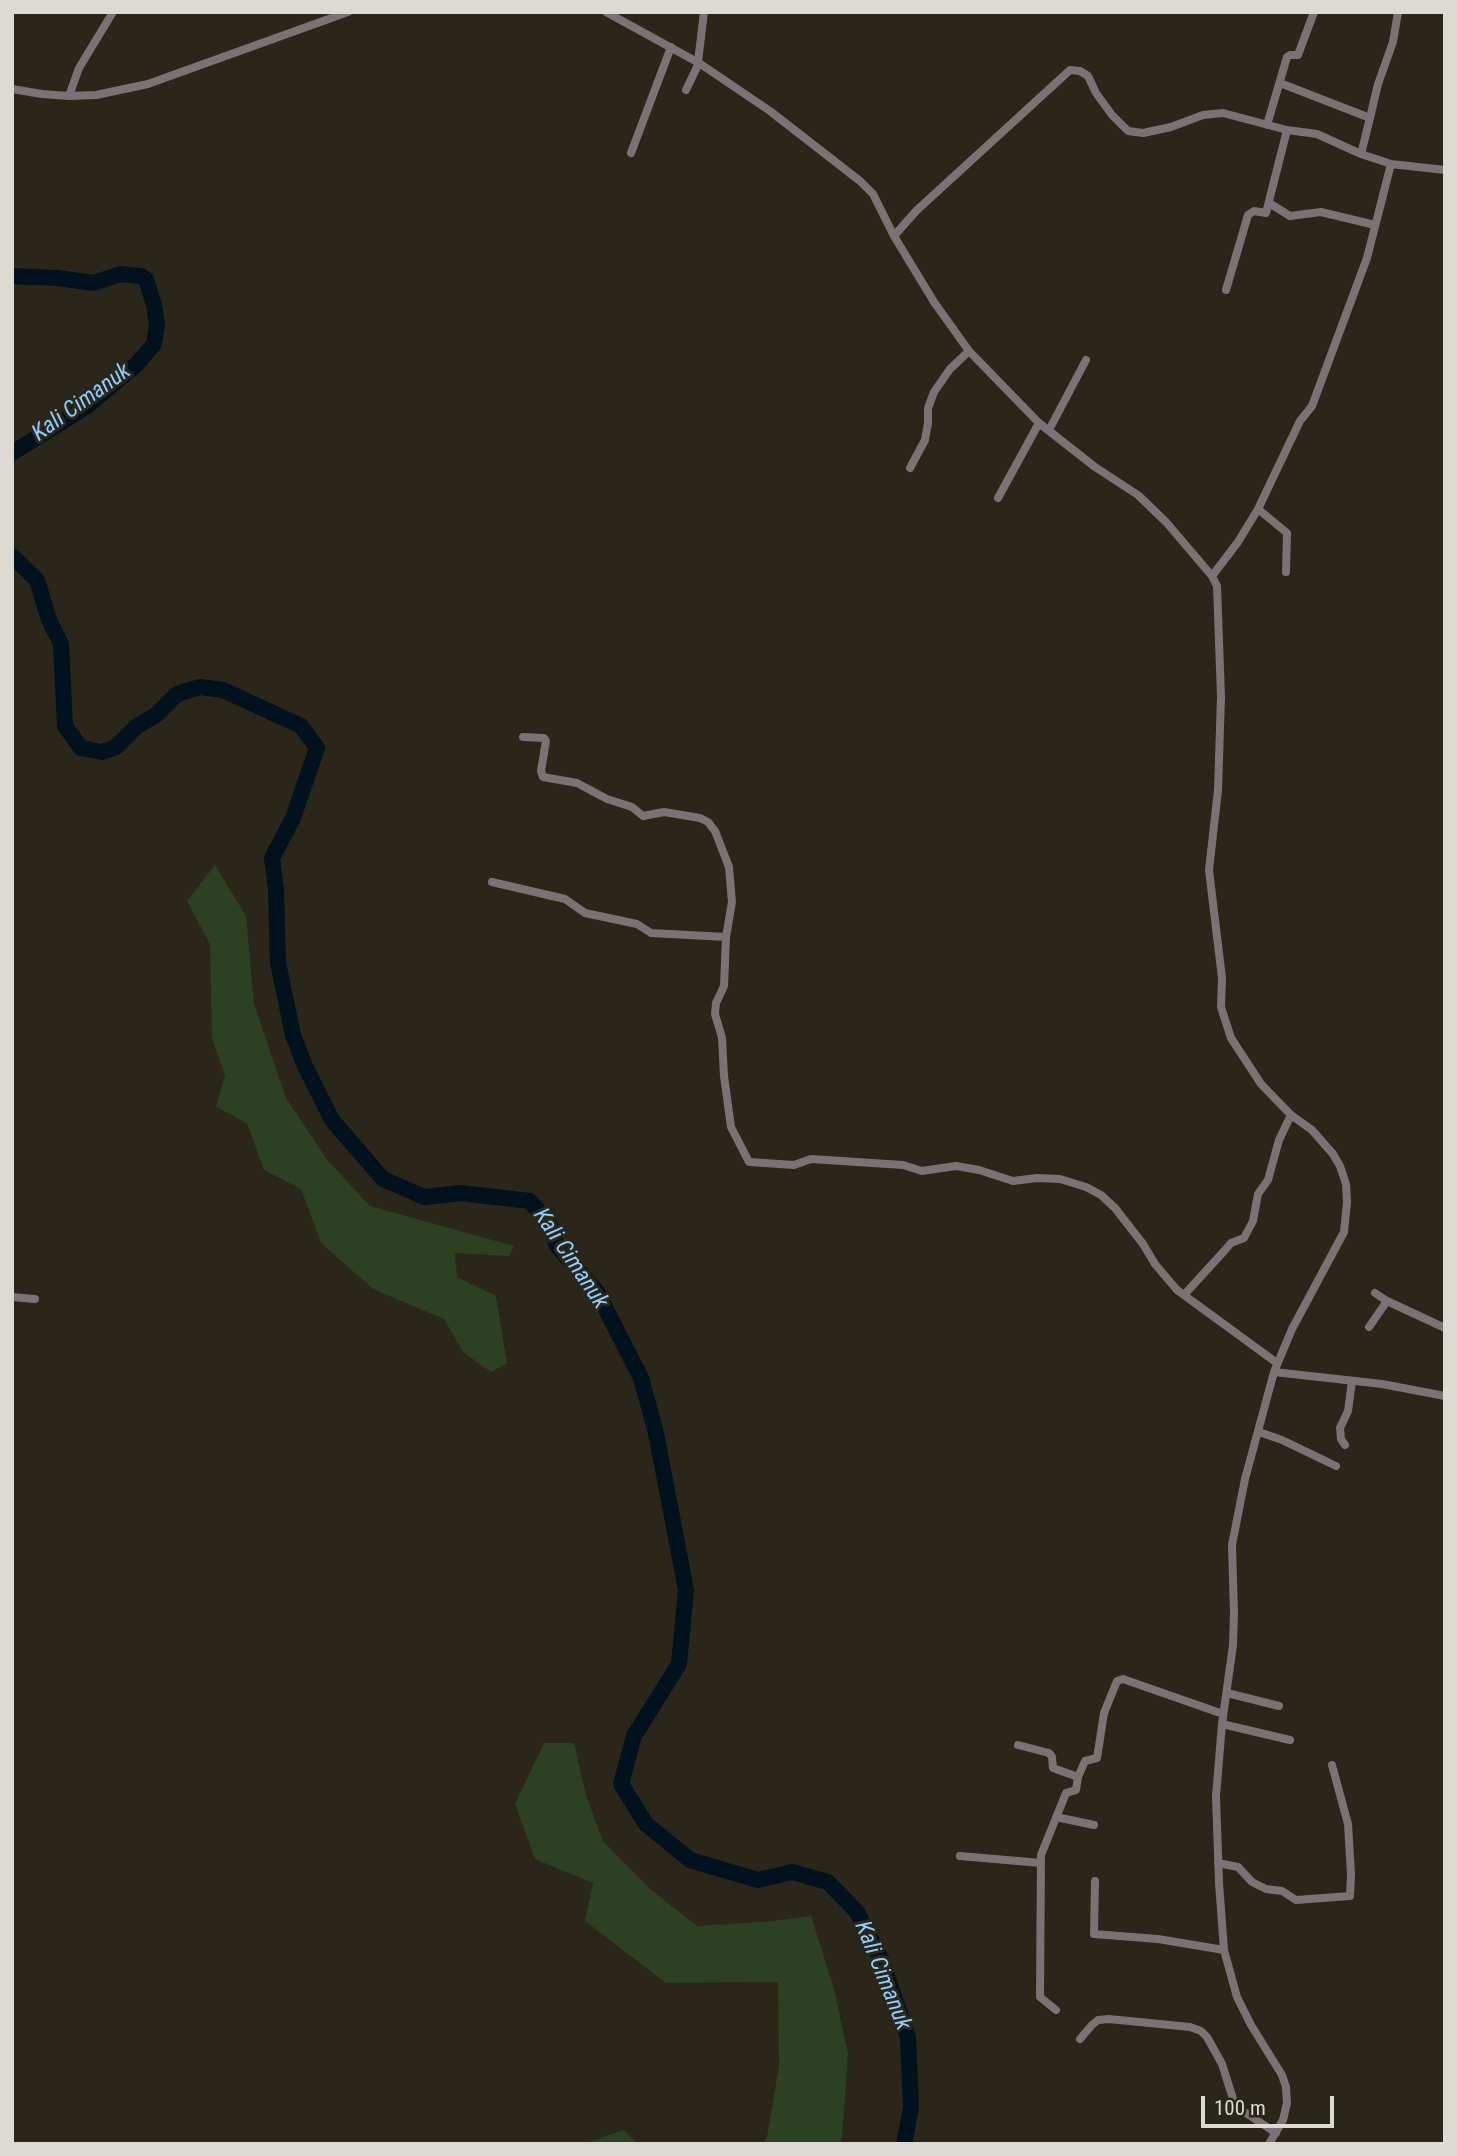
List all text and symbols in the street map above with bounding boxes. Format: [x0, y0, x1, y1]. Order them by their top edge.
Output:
water label: Kali Cimanuk [27, 358, 137, 448]
water label: Kali Cimanuk [526, 1204, 614, 1314]
water label: Kali Cimanuk [848, 1917, 916, 2035]
scale bar [1205, 2082, 1338, 2126]
text: 100 m [1214, 2096, 1266, 2120]

